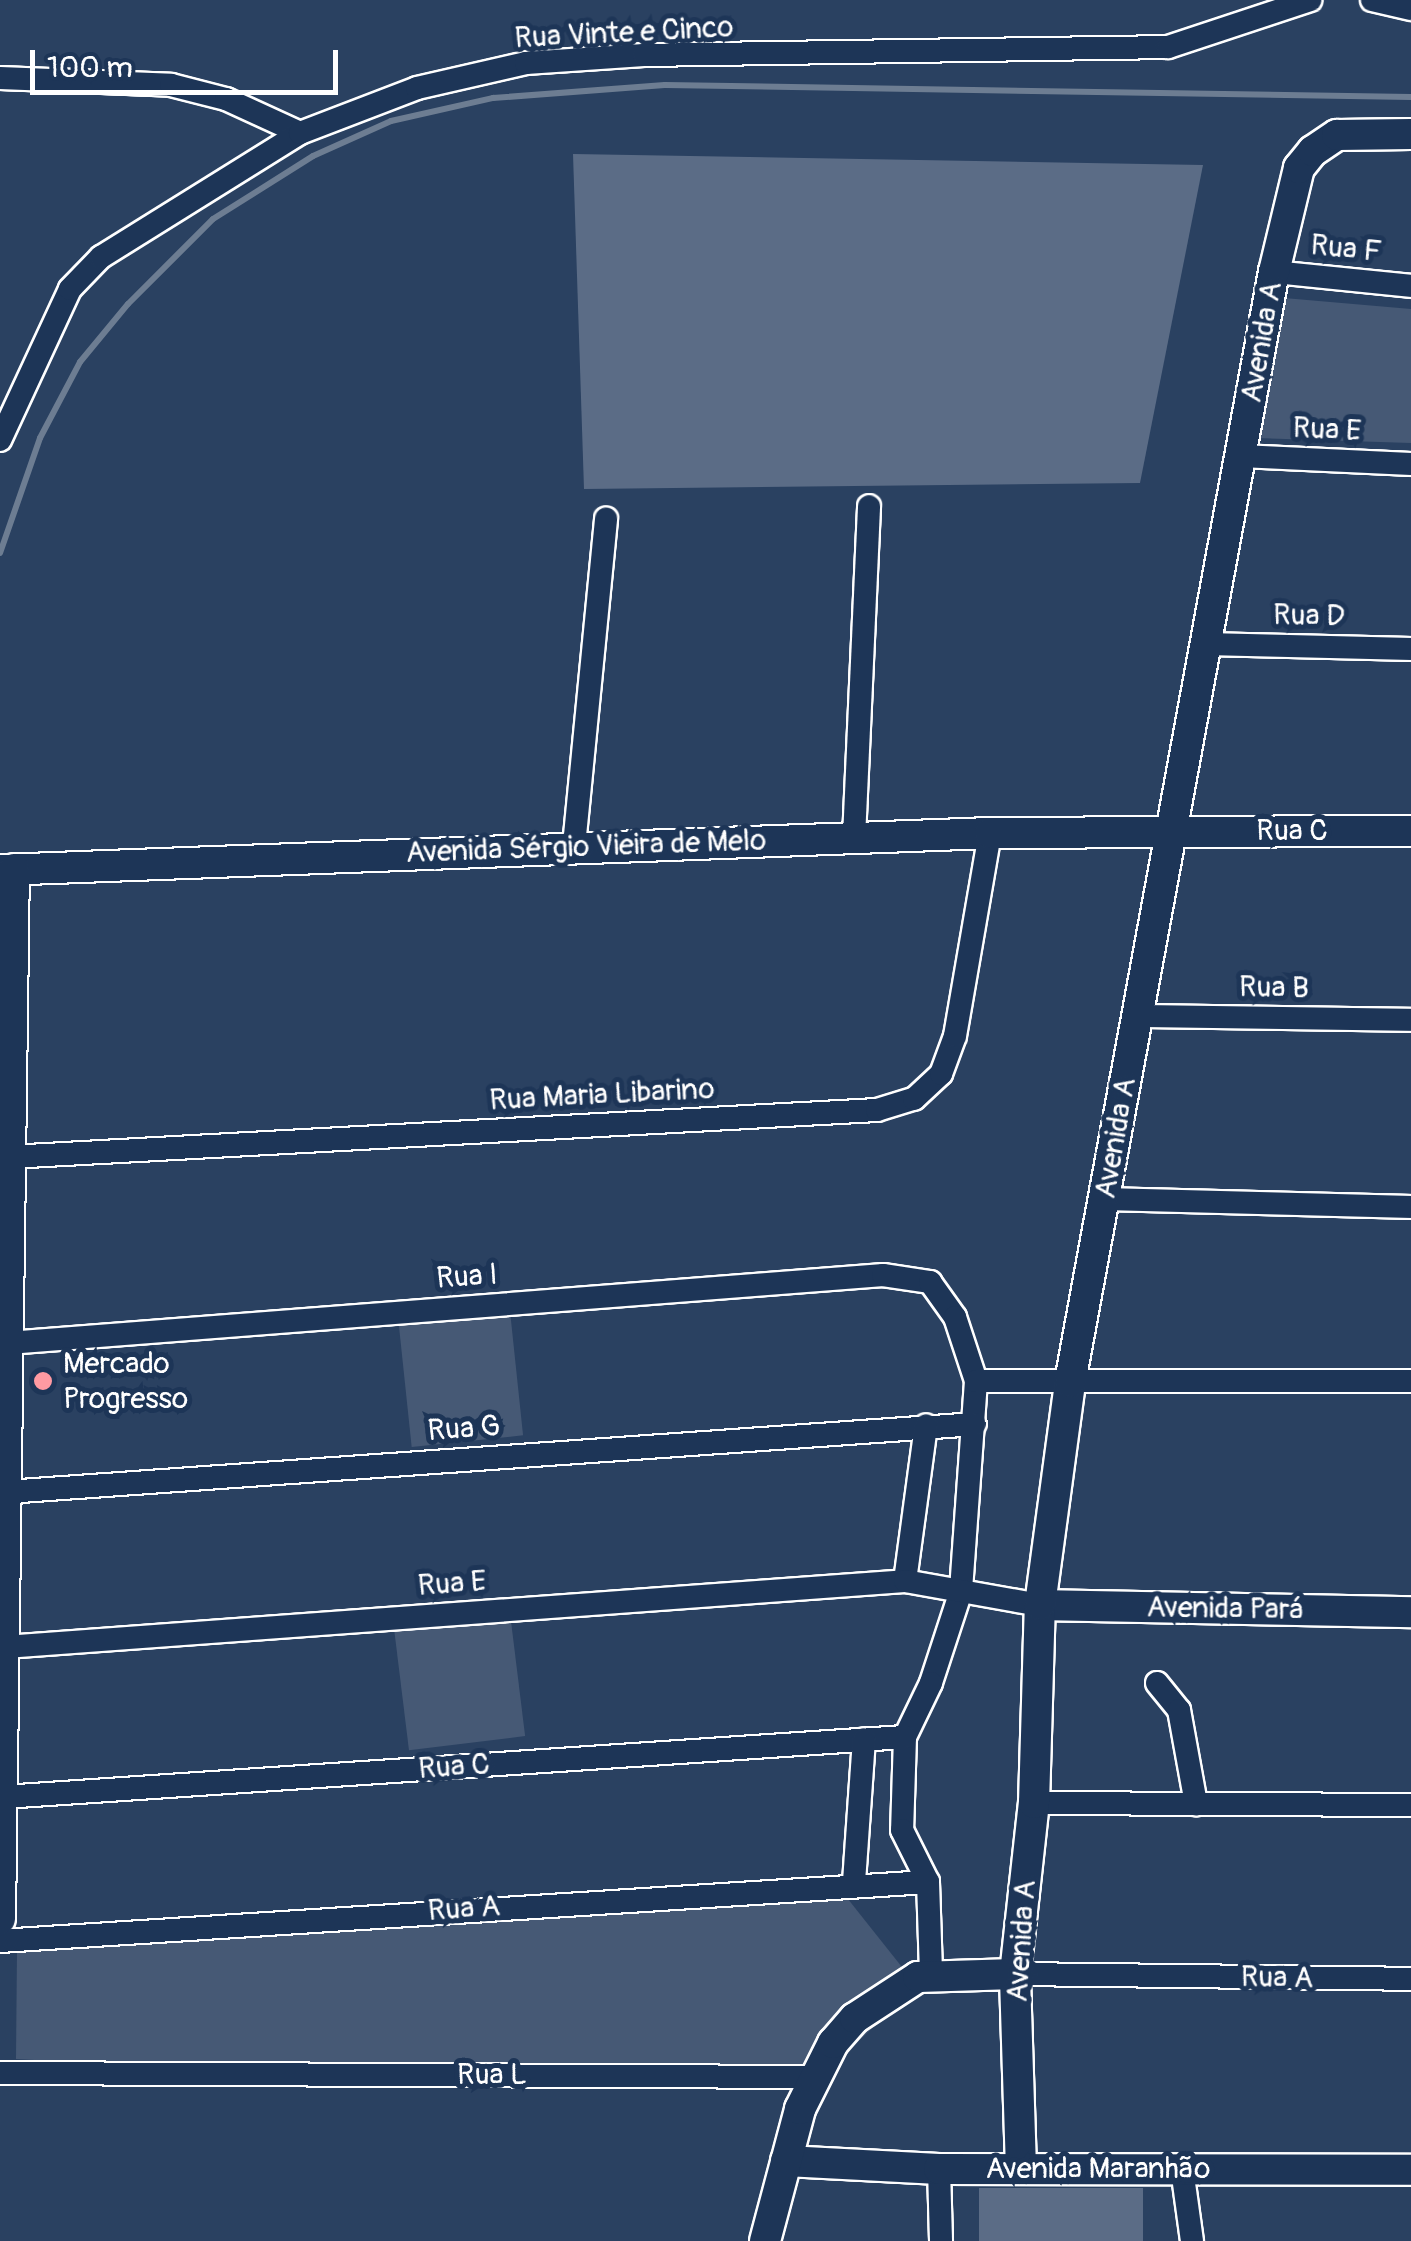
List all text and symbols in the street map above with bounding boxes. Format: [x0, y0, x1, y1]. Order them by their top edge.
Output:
street label: Rua Vinte e Cinco [514, 9, 734, 57]
scale bar [35, 30, 342, 92]
text: 100 m [47, 49, 133, 86]
street label: Rua F [1309, 227, 1383, 271]
street label: Avenida A [1234, 279, 1290, 405]
street label: Rua E [1292, 410, 1362, 450]
street label: Rua D [1273, 597, 1345, 635]
street label: Rua C [1256, 813, 1328, 849]
street label: Avenida Sérgio Vieira de Melo [405, 823, 767, 871]
street label: Rua B [1239, 969, 1309, 1007]
street label: Rua Maria Libarino [489, 1071, 715, 1119]
street label: Avenida A [1088, 1075, 1144, 1201]
street label: Rua I [435, 1257, 499, 1297]
place label: Mercado Progresso [63, 1346, 188, 1416]
marker: Mercado Progresso [32, 1370, 54, 1392]
street label: Rua G [426, 1409, 502, 1449]
street label: Rua E [417, 1564, 487, 1604]
street label: Avenida Pará [1146, 1590, 1304, 1628]
street label: Rua C [417, 1747, 491, 1787]
street label: Avenida A [1000, 1879, 1044, 2003]
street label: Rua A [427, 1889, 501, 1929]
street label: Rua A [1240, 1959, 1314, 1997]
street label: Rua L [457, 2057, 527, 2093]
street label: Avenida Maranhão [986, 2151, 1210, 2187]

